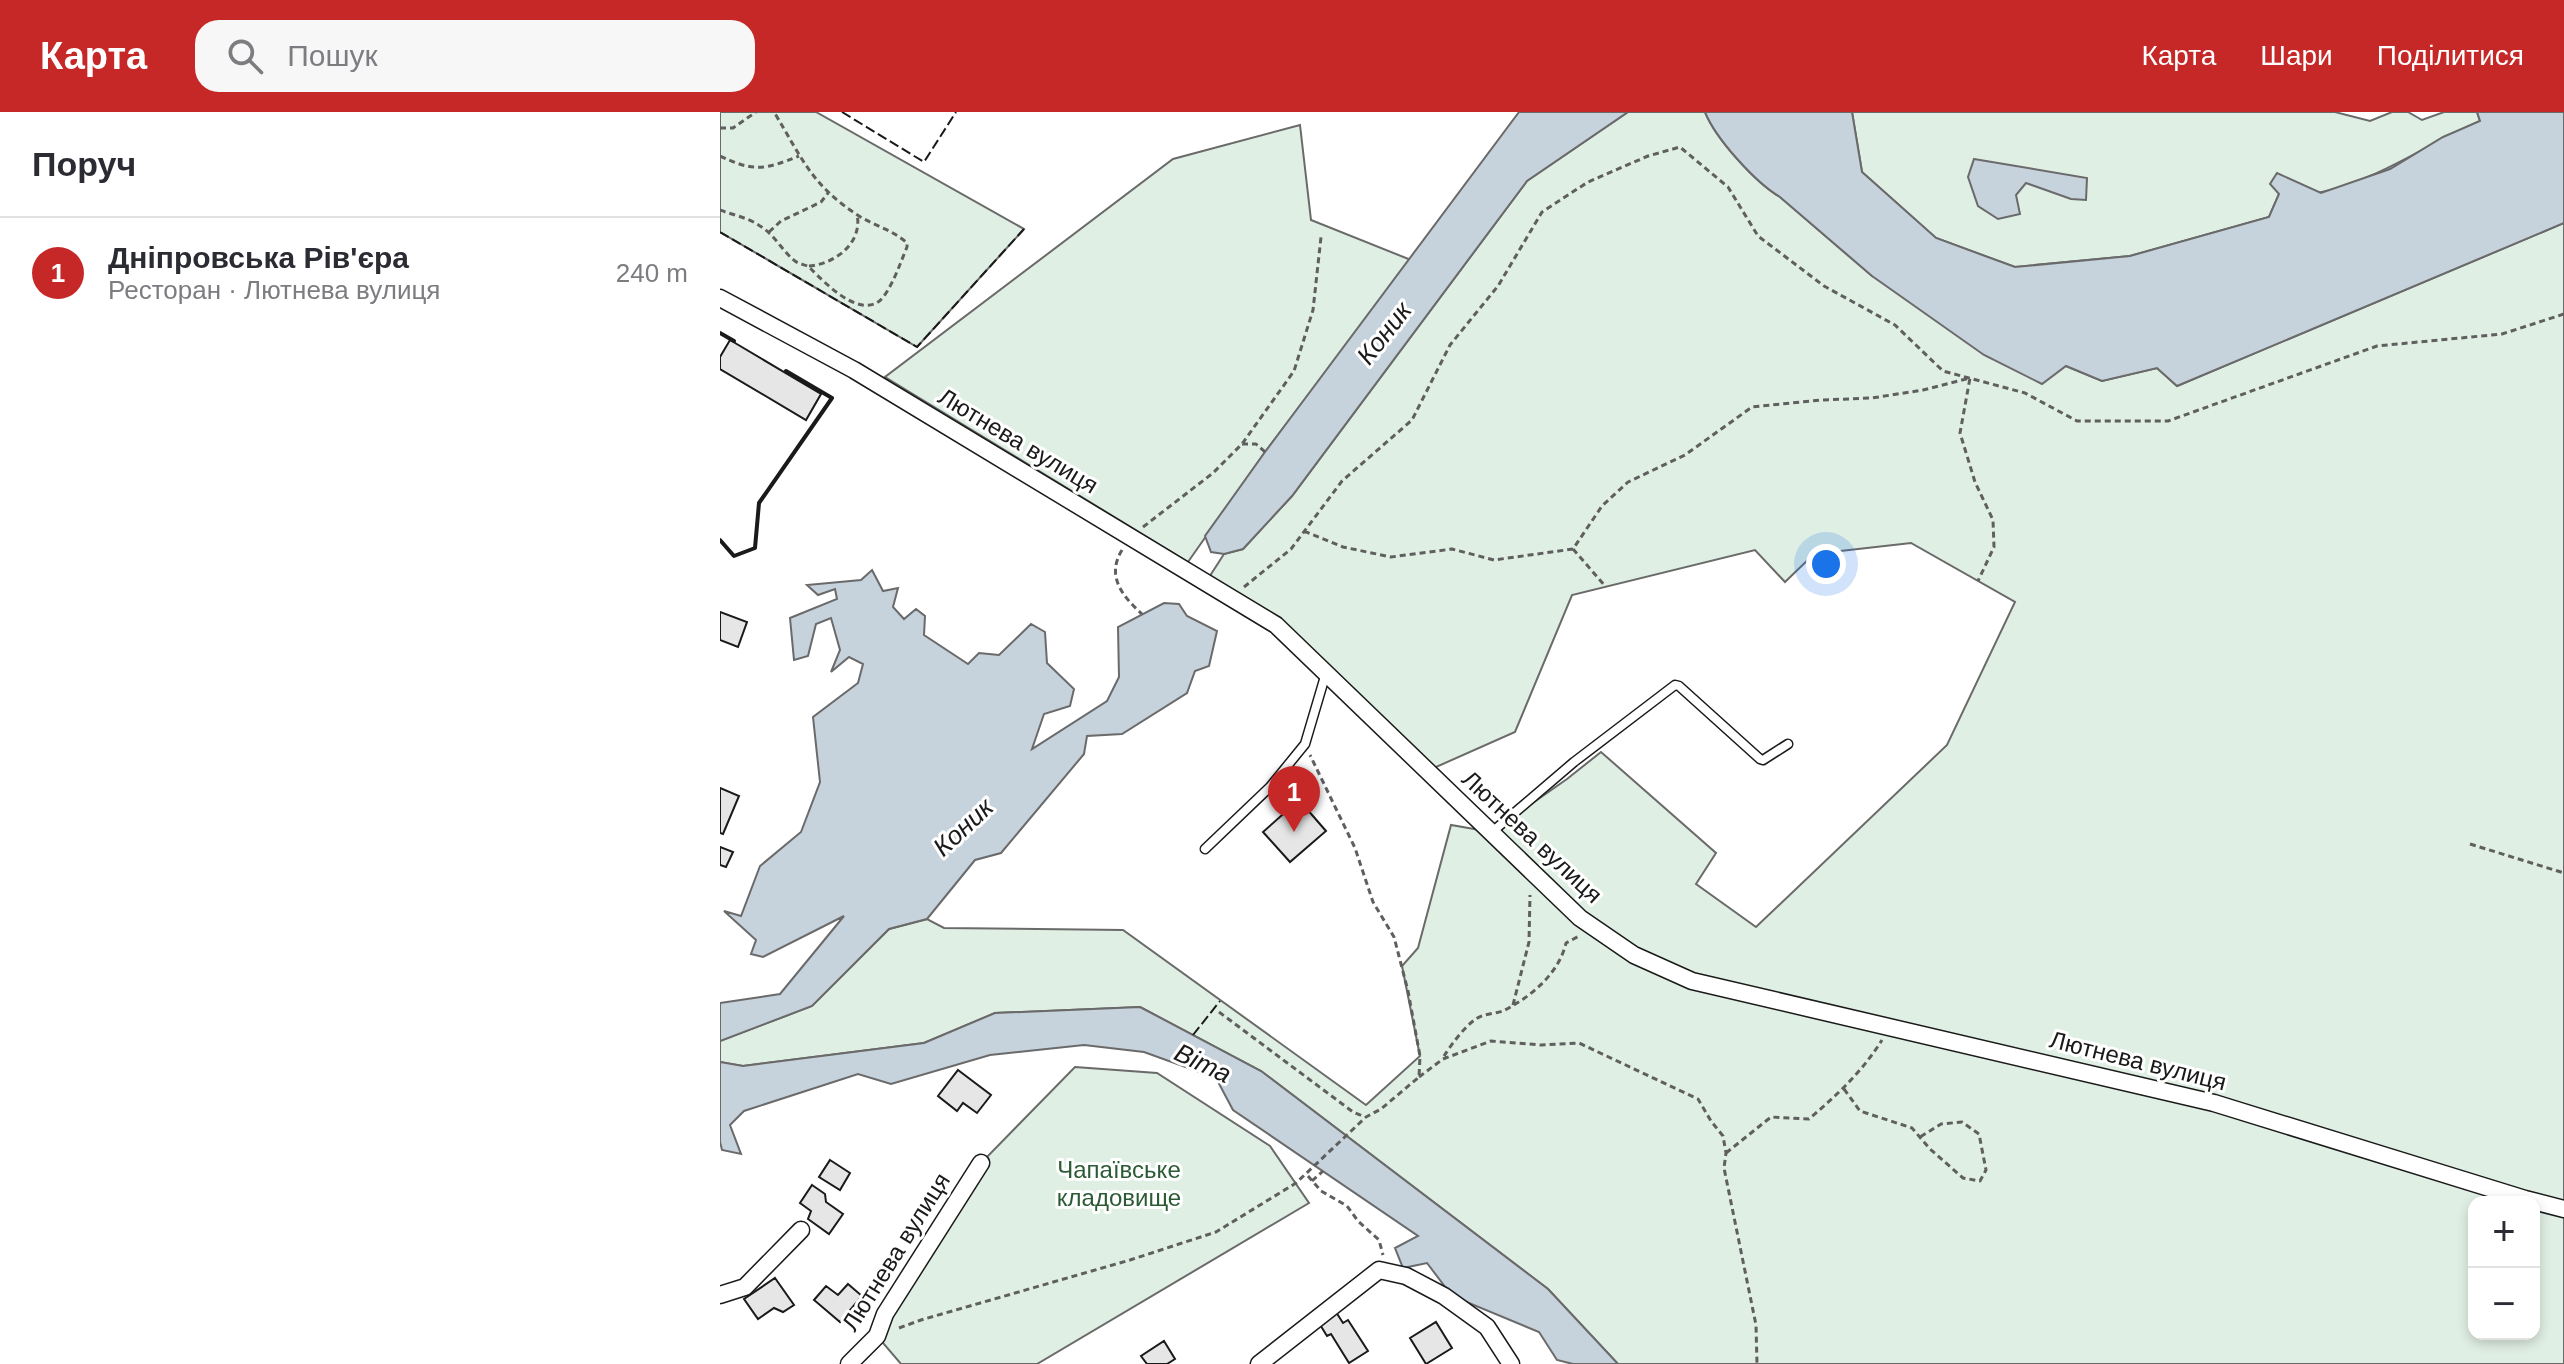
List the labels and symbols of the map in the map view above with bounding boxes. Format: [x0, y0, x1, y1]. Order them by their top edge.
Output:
water label: Коник [1350, 295, 1419, 370]
street label: Лютнева вулиця [934, 382, 1103, 499]
your location [1806, 544, 1846, 584]
street label: Лютнева вулиця [1457, 765, 1608, 908]
pin: 1 [1268, 766, 1320, 832]
water label: Коник [927, 791, 1000, 862]
street label: Лютнева вулиця [2047, 1026, 2229, 1096]
water label: Віта [1170, 1037, 1236, 1089]
park label: Чапаївське кладовище [1057, 1156, 1181, 1211]
street label: Лютнева вулиця [836, 1168, 955, 1336]

